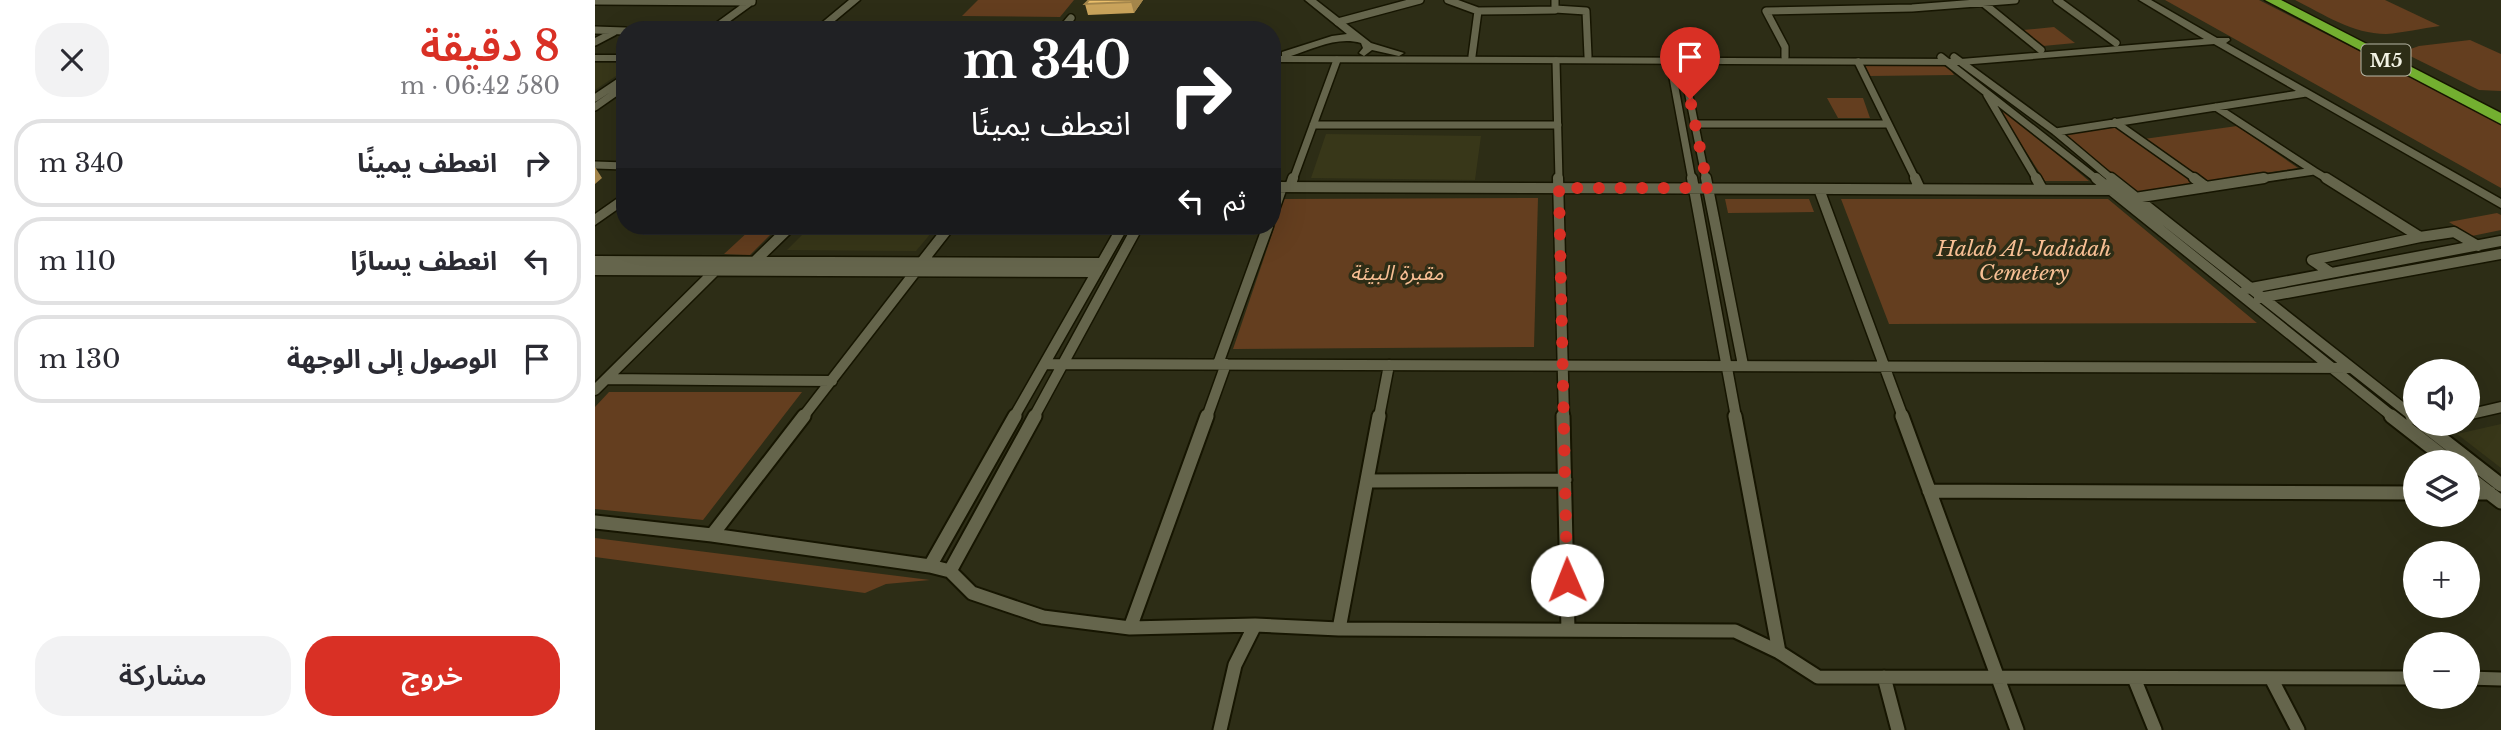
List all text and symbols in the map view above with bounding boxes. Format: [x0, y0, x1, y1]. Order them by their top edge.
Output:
text: 8 دقيقة [420, 20, 560, 72]
button: close [35, 23, 109, 97]
pin [1660, 27, 1720, 99]
text: 340 m [963, 30, 1131, 91]
icon: arrive [1671, 38, 1709, 76]
road number: M5 [2361, 44, 2411, 76]
icon: right [1155, 49, 1246, 140]
text: 580 m · 06:42 [400, 72, 560, 100]
text: انعطف يمينًا [971, 104, 1131, 144]
icon: right [518, 144, 556, 182]
text: 340 m [39, 147, 124, 179]
text: انعطف يمينًا [357, 147, 497, 179]
icon: left [1172, 182, 1210, 220]
text: ثم [1224, 185, 1246, 217]
park label: Halab Al-Jadidah Cemetery [1936, 236, 2111, 286]
icon: left [518, 242, 556, 280]
text: 110 m [39, 245, 116, 277]
text: انعطف يسارًا [350, 245, 497, 277]
park label: مقبرة البيئة [1350, 260, 1444, 286]
icon: arrive [518, 340, 556, 378]
text: 130 m [39, 343, 121, 375]
text: الوصول إلى الوجهة [287, 343, 497, 375]
map controls [2403, 359, 2480, 709]
button: sound [2403, 359, 2480, 436]
button: layers [2403, 450, 2480, 527]
button: + [2403, 541, 2480, 618]
position arrow [1530, 543, 1604, 617]
button: − [2403, 632, 2480, 709]
button: مشاركة [35, 636, 291, 716]
button: خروج [305, 636, 560, 716]

